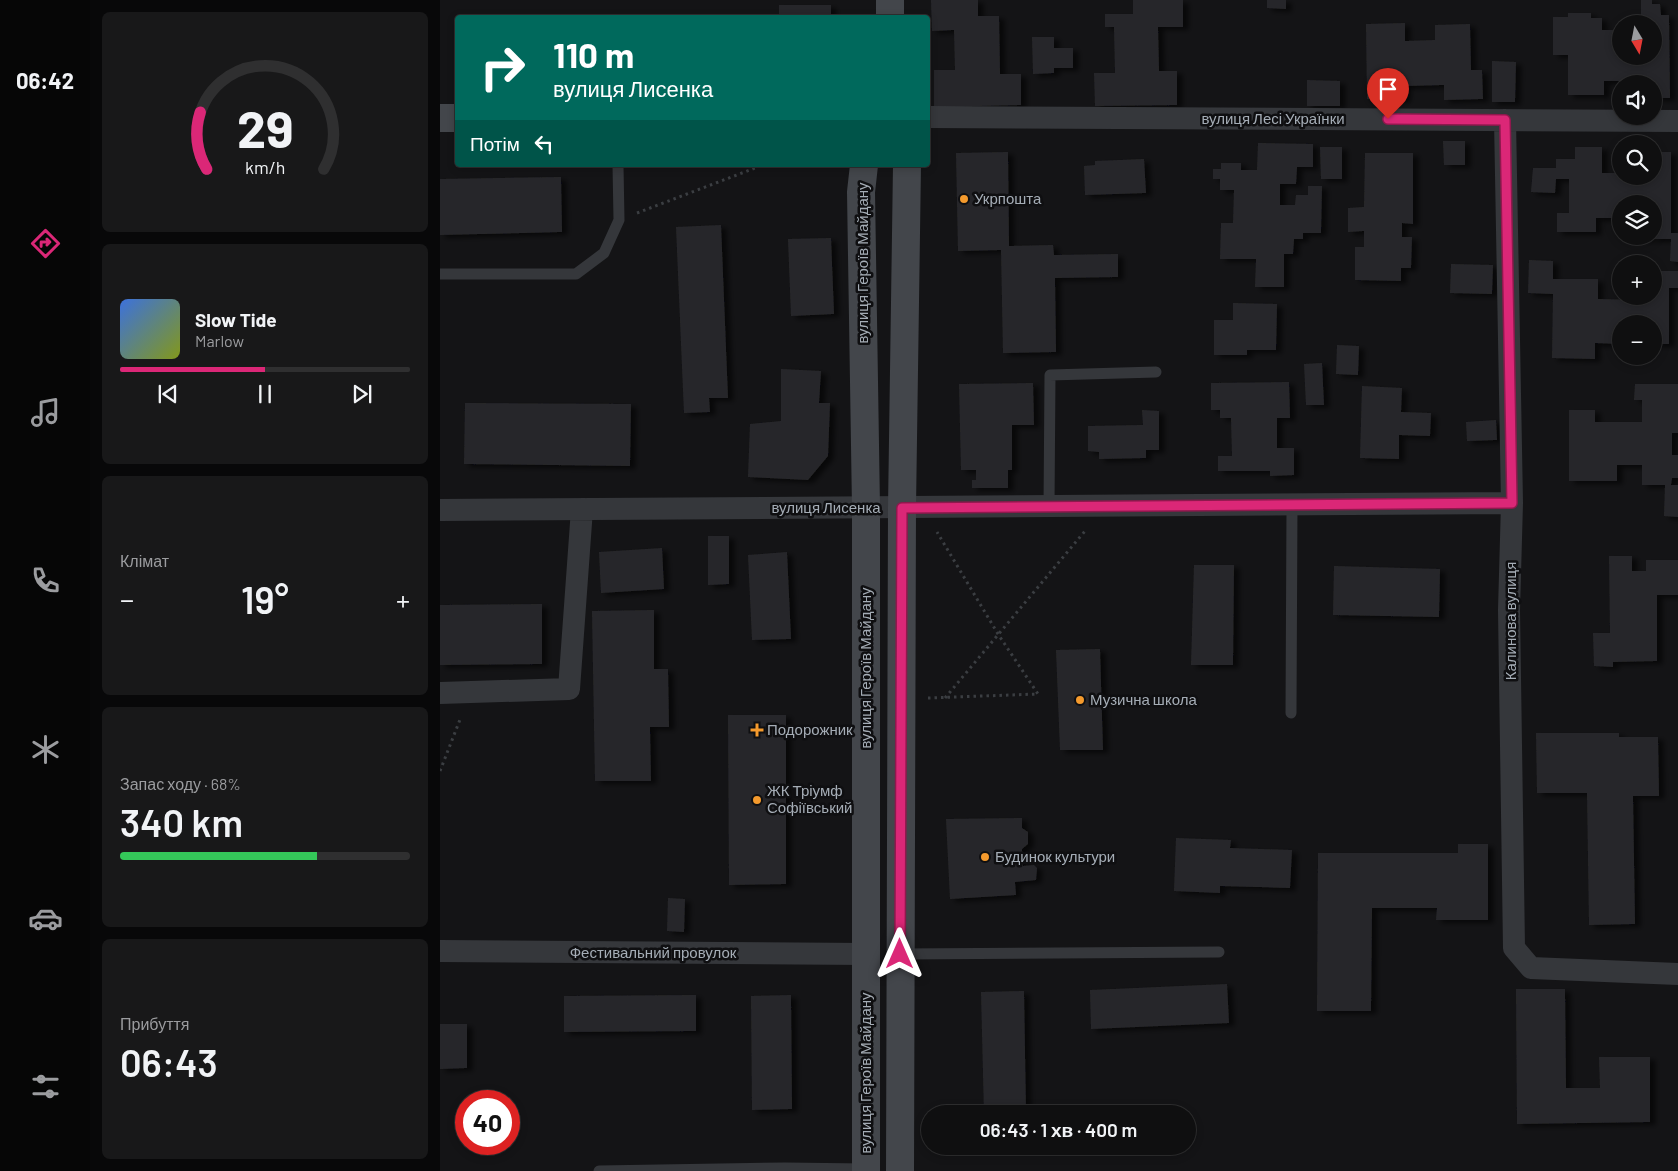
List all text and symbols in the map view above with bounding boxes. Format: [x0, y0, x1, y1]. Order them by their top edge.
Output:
north arrow [1612, 15, 1662, 65]
map controls [1612, 15, 1662, 365]
text: 110 m [553, 33, 634, 75]
icon: right [470, 35, 535, 100]
text: 06:42 [16, 67, 74, 93]
pin [1367, 68, 1409, 119]
text: вулиця Лисенка [553, 75, 713, 101]
icon: arrive [1374, 75, 1402, 103]
button: sound [1612, 75, 1662, 125]
text: 29 [237, 96, 293, 158]
street label: вулиця Лесі Українки [1201, 109, 1345, 127]
icon: left [530, 130, 558, 158]
text: Потім [470, 132, 520, 155]
button: search [1612, 135, 1662, 185]
text: km/h [245, 156, 285, 178]
street label: вулиця Героїв Майдану [853, 182, 871, 344]
place label: Укрпошта [974, 189, 1042, 207]
marker: Укрпошта [958, 193, 970, 205]
button: layers [1612, 195, 1662, 245]
icon: directions [28, 226, 63, 261]
button: + [1612, 255, 1662, 305]
text: Slow Tide [195, 308, 277, 331]
button: − [1612, 315, 1662, 365]
text: Marlow [195, 331, 244, 350]
icon: previous [154, 380, 182, 408]
icon: pause [251, 380, 279, 408]
icon: next [348, 380, 376, 408]
icon: music [28, 395, 63, 430]
street label: вулиця Лисенка [771, 498, 881, 516]
text: Клімат [120, 551, 169, 570]
street label: Калинова вулиця [1501, 562, 1519, 680]
icon: phone [28, 563, 63, 598]
text: 19° [241, 576, 289, 622]
text: − [120, 582, 134, 616]
text: + [396, 582, 410, 616]
street label: вулиця Героїв Майдану [856, 587, 874, 749]
place label: Музична школа [1090, 690, 1197, 708]
marker: Музична школа [1074, 694, 1086, 706]
place label: Подорожник [767, 720, 853, 738]
marker: Подорожник [751, 724, 763, 736]
icon: climate [28, 732, 63, 767]
text: Запас ходу · 68% [120, 774, 241, 793]
place label: ЖК Тріумф Софіївський [767, 781, 852, 816]
marker: ЖК Тріумф Софіївський [751, 794, 763, 806]
text: 340 km [120, 799, 243, 845]
place label: Будинок культури [995, 847, 1115, 865]
marker: Будинок культури [979, 851, 991, 863]
icon: car [28, 901, 63, 936]
position arrow [873, 927, 925, 979]
street label: Фестивальний провулок [570, 943, 737, 961]
street label: вулиця Героїв Майдану [856, 992, 874, 1154]
text: Прибуття [120, 1014, 189, 1033]
text: 06:43 [120, 1039, 218, 1085]
icon: filters [28, 1069, 63, 1104]
speed limit sign: 40 [455, 1090, 520, 1155]
text: 06:43 · 1 хв · 400 m [980, 1118, 1137, 1141]

